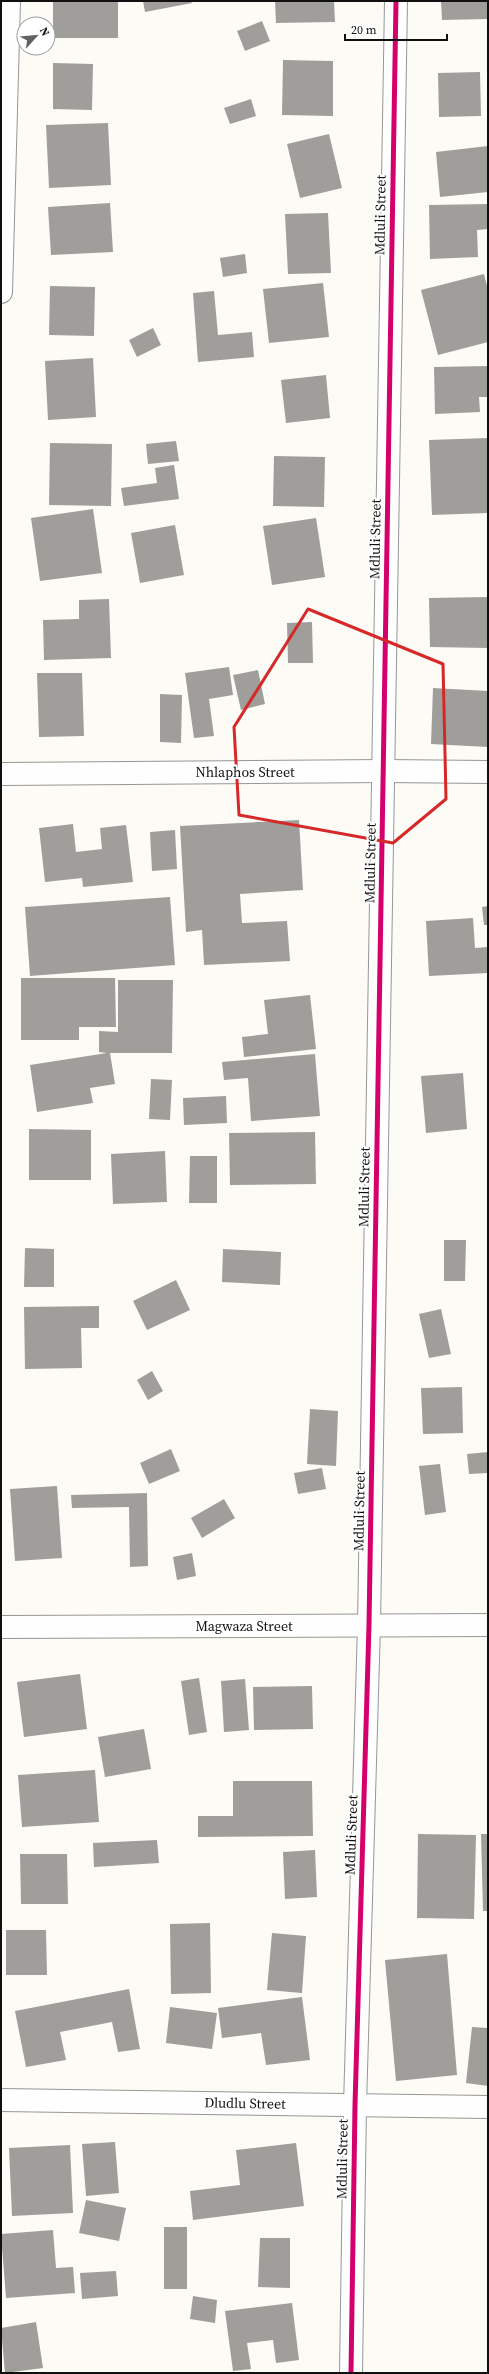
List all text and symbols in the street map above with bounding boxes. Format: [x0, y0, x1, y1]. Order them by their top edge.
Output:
north arrow [16, 16, 56, 56]
scale bar [345, 16, 447, 42]
text: 20 m [351, 22, 377, 38]
text: N [36, 25, 53, 39]
street label: Mdluli Street [369, 174, 391, 255]
street label: Mdluli Street [364, 498, 386, 579]
street label: Nhlaphos Street [195, 762, 295, 782]
street label: Mdluli Street [359, 822, 381, 903]
street label: Mdluli Street [353, 1146, 375, 1227]
street label: Mdluli Street [348, 1470, 370, 1551]
street label: Magwaza Street [195, 1616, 293, 1636]
street label: Mdluli Street [340, 1794, 362, 1875]
street label: Dludlu Street [204, 2092, 286, 2114]
street label: Mdluli Street [331, 2118, 353, 2199]

